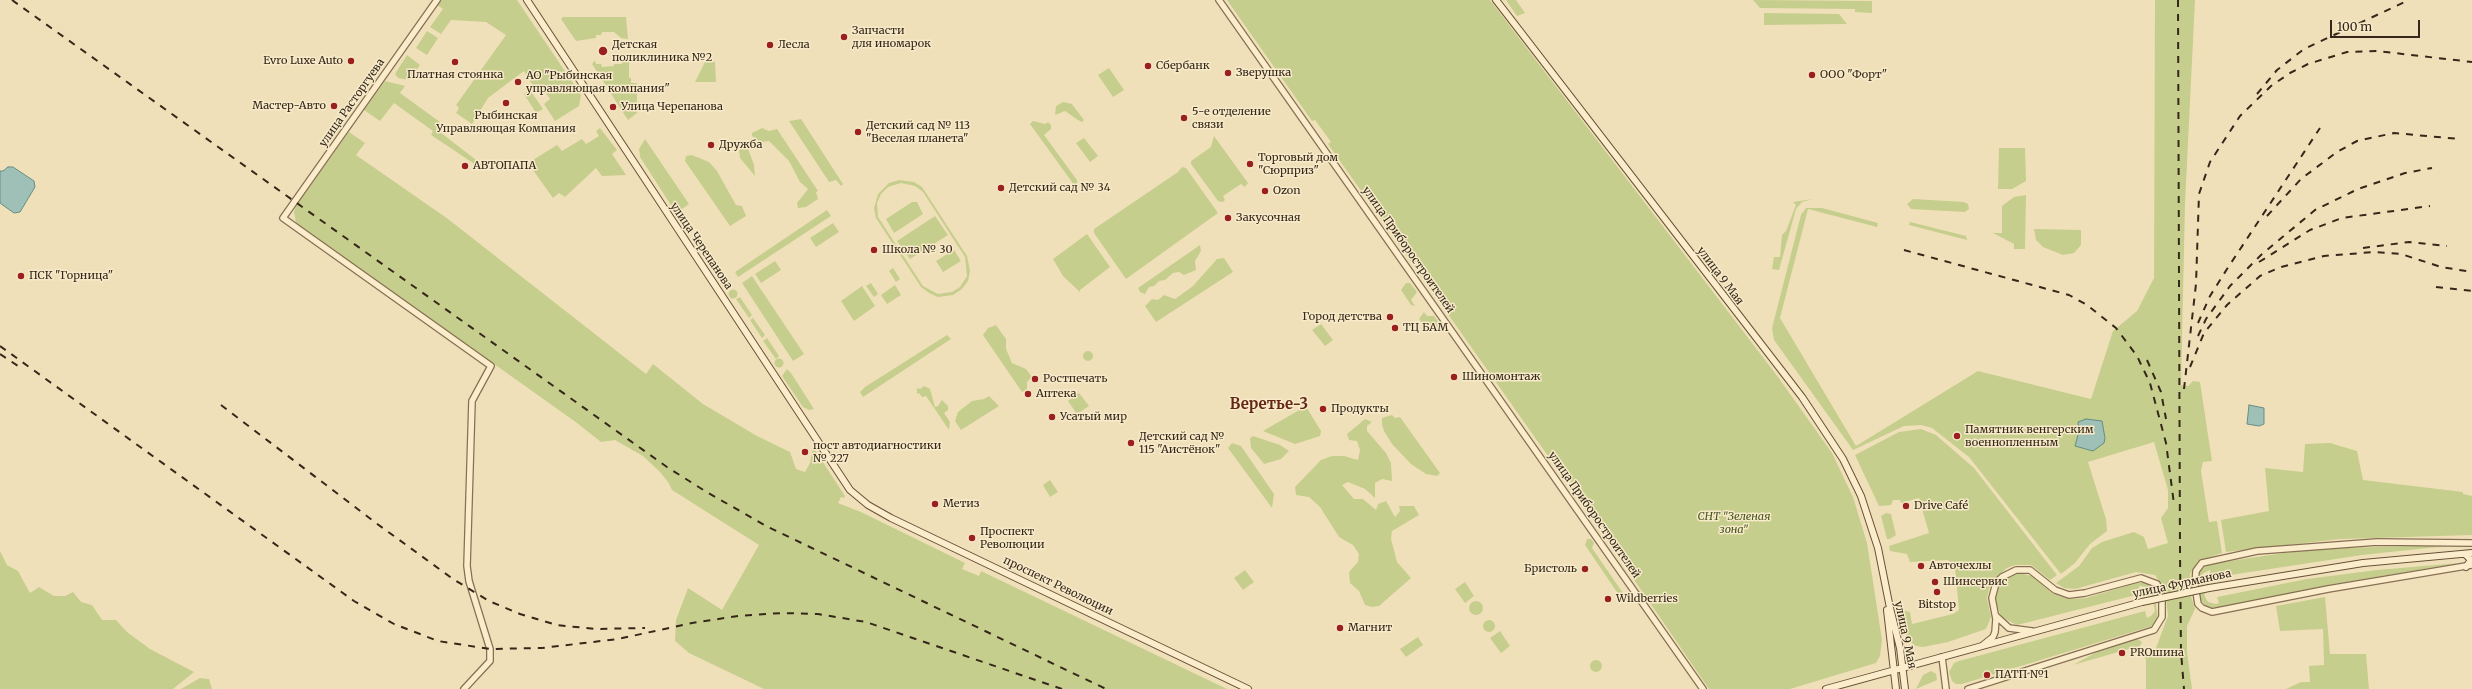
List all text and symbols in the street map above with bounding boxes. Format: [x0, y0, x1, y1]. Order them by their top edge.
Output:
scale bar [2332, 12, 2422, 38]
text: 100 m [2337, 19, 2372, 34]
place label: Запчасти для иномарок [852, 24, 931, 50]
marker: Запчасти для иномарок [839, 32, 849, 42]
place label: Детская поликлиника №2 [612, 38, 712, 64]
place label: Лесла [778, 38, 810, 52]
marker: Лесла [765, 40, 775, 50]
marker: Детская поликлиника №2 [597, 45, 609, 57]
place label: Evro Luxe Auto [263, 54, 343, 68]
street label: улица Расторгуева [316, 56, 388, 150]
marker: Evro Luxe Auto [346, 56, 356, 66]
marker: Платная стоянка [450, 57, 460, 67]
place label: Сбербанк [1156, 59, 1210, 73]
marker: Сбербанк [1143, 61, 1153, 71]
place label: Зверушка [1236, 66, 1291, 80]
place label: Платная стоянка [407, 68, 503, 82]
marker: Зверушка [1223, 68, 1233, 78]
place label: ООО "Форт" [1820, 68, 1887, 82]
place label: АО "Рыбинская управляющая компания" [526, 69, 670, 95]
marker: ООО "Форт" [1807, 70, 1817, 80]
marker: АО "Рыбинская управляющая компания" [513, 77, 523, 87]
marker: Рыбинская Управляющая Компания [501, 98, 511, 108]
place label: Мастер-Авто [252, 99, 326, 113]
place label: Улица Черепанова [621, 100, 723, 114]
marker: Мастер-Авто [329, 101, 339, 111]
marker: Улица Черепанова [608, 102, 618, 112]
place label: 5-е отделение связи [1192, 105, 1271, 131]
place label: Рыбинская Управляющая Компания [436, 109, 576, 135]
marker: 5-е отделение связи [1179, 113, 1189, 123]
place label: Детский сад № 113 "Веселая планета" [866, 119, 970, 145]
marker: Детский сад № 113 "Веселая планета" [853, 127, 863, 137]
place label: Дружба [719, 138, 762, 152]
marker: Дружба [706, 140, 716, 150]
place label: Торговый дом "Сюрприз" [1258, 151, 1338, 177]
place label: АВТОПАПА [473, 159, 536, 173]
marker: Торговый дом "Сюрприз" [1245, 159, 1255, 169]
marker: АВТОПАПА [460, 161, 470, 171]
place label: Детский сад № 34 [1009, 181, 1110, 195]
marker: Детский сад № 34 [996, 183, 1006, 193]
place label: Ozon [1273, 184, 1301, 198]
street label: улица Приборостроителей [1359, 184, 1457, 316]
marker: Ozon [1260, 186, 1270, 196]
street label: улица Черепанова [667, 200, 735, 292]
place label: Закусочная [1236, 211, 1301, 225]
marker: Закусочная [1223, 213, 1233, 223]
place label: Школа № 30 [882, 243, 952, 257]
street label: улица 9 Мая [1694, 244, 1746, 308]
marker: Школа № 30 [869, 245, 879, 255]
place label: ПСК "Горница" [29, 269, 113, 283]
marker: ПСК "Горница" [16, 271, 26, 281]
place label: Город детства [1302, 310, 1382, 324]
marker: Город детства [1385, 312, 1395, 322]
place label: ТЦ БАМ [1403, 321, 1448, 335]
marker: ТЦ БАМ [1390, 323, 1400, 333]
place label: Шиномонтаж [1462, 370, 1540, 384]
place label: Ростпечать [1043, 372, 1107, 386]
marker: Шиномонтаж [1449, 372, 1459, 382]
marker: Ростпечать [1030, 374, 1040, 384]
place label: Аптека [1036, 387, 1076, 401]
marker: Аптека [1023, 389, 1033, 399]
district label: Веретье-3 [1230, 396, 1308, 414]
place label: Продукты [1331, 402, 1389, 416]
marker: Продукты [1318, 404, 1328, 414]
place label: Усатый мир [1060, 410, 1127, 424]
marker: Усатый мир [1047, 412, 1057, 422]
place label: Памятник венгерским военнопленным [1965, 423, 2094, 449]
place label: Детский сад № 115 "Аистёнок" [1139, 430, 1225, 456]
marker: Памятник венгерским военнопленным [1952, 431, 1962, 441]
marker: Детский сад № 115 "Аистёнок" [1126, 438, 1136, 448]
place label: пост автодиагностики № 227 [813, 439, 941, 465]
marker: пост автодиагностики № 227 [800, 447, 810, 457]
street label: улица Приборостроителей [1545, 449, 1643, 581]
place label: Метиз [943, 497, 979, 511]
marker: Метиз [930, 499, 940, 509]
place label: Drive Café [1914, 499, 1968, 513]
marker: Drive Café [1901, 501, 1911, 511]
park label: СНТ "Зеленая зона" [1697, 510, 1771, 536]
place label: Проспект Революции [980, 525, 1045, 551]
marker: Проспект Революции [967, 533, 977, 543]
street label: проспект Революции [1001, 554, 1115, 618]
place label: Авточехлы [1929, 559, 1992, 573]
marker: Авточехлы [1916, 561, 1926, 571]
place label: Бристоль [1524, 562, 1577, 576]
marker: Бристоль [1580, 564, 1590, 574]
street label: улица Фурманова [2132, 567, 2232, 601]
place label: Шинсервис [1943, 575, 2007, 589]
marker: Шинсервис [1930, 577, 1940, 587]
marker: Bitstop [1932, 587, 1942, 597]
place label: Wildberries [1616, 592, 1678, 606]
marker: Wildberries [1603, 594, 1613, 604]
place label: Bitstop [1918, 598, 1956, 612]
street label: улица 9 Мая [1891, 600, 1919, 670]
place label: Магнит [1348, 621, 1392, 635]
marker: Магнит [1335, 623, 1345, 633]
place label: PROшина [2130, 646, 2184, 660]
marker: PROшина [2117, 648, 2127, 658]
place label: ПАТП №1 [1995, 668, 2049, 682]
marker: ПАТП №1 [1982, 670, 1992, 680]

